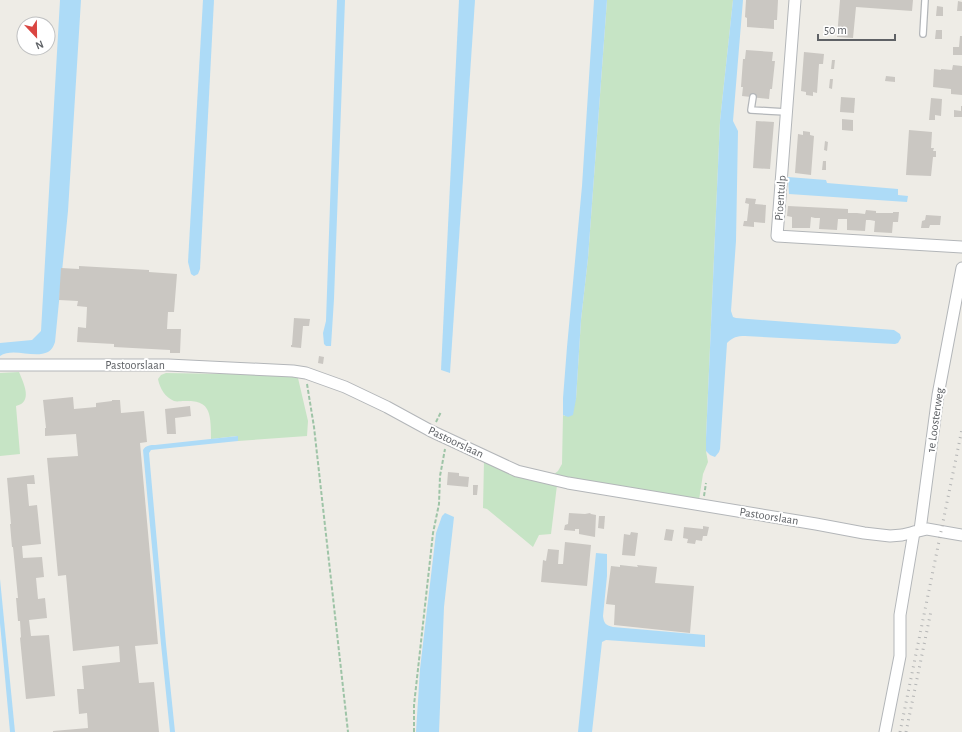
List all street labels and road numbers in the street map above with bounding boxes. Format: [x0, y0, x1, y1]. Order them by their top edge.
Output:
street label: Pioentulp [772, 175, 788, 221]
street label: Pastoorslaan [105, 359, 165, 371]
street label: 1e Loosterweg [925, 387, 945, 453]
street label: Pastoorslaan [426, 424, 486, 460]
street label: Pastoorslaan [739, 505, 799, 527]

